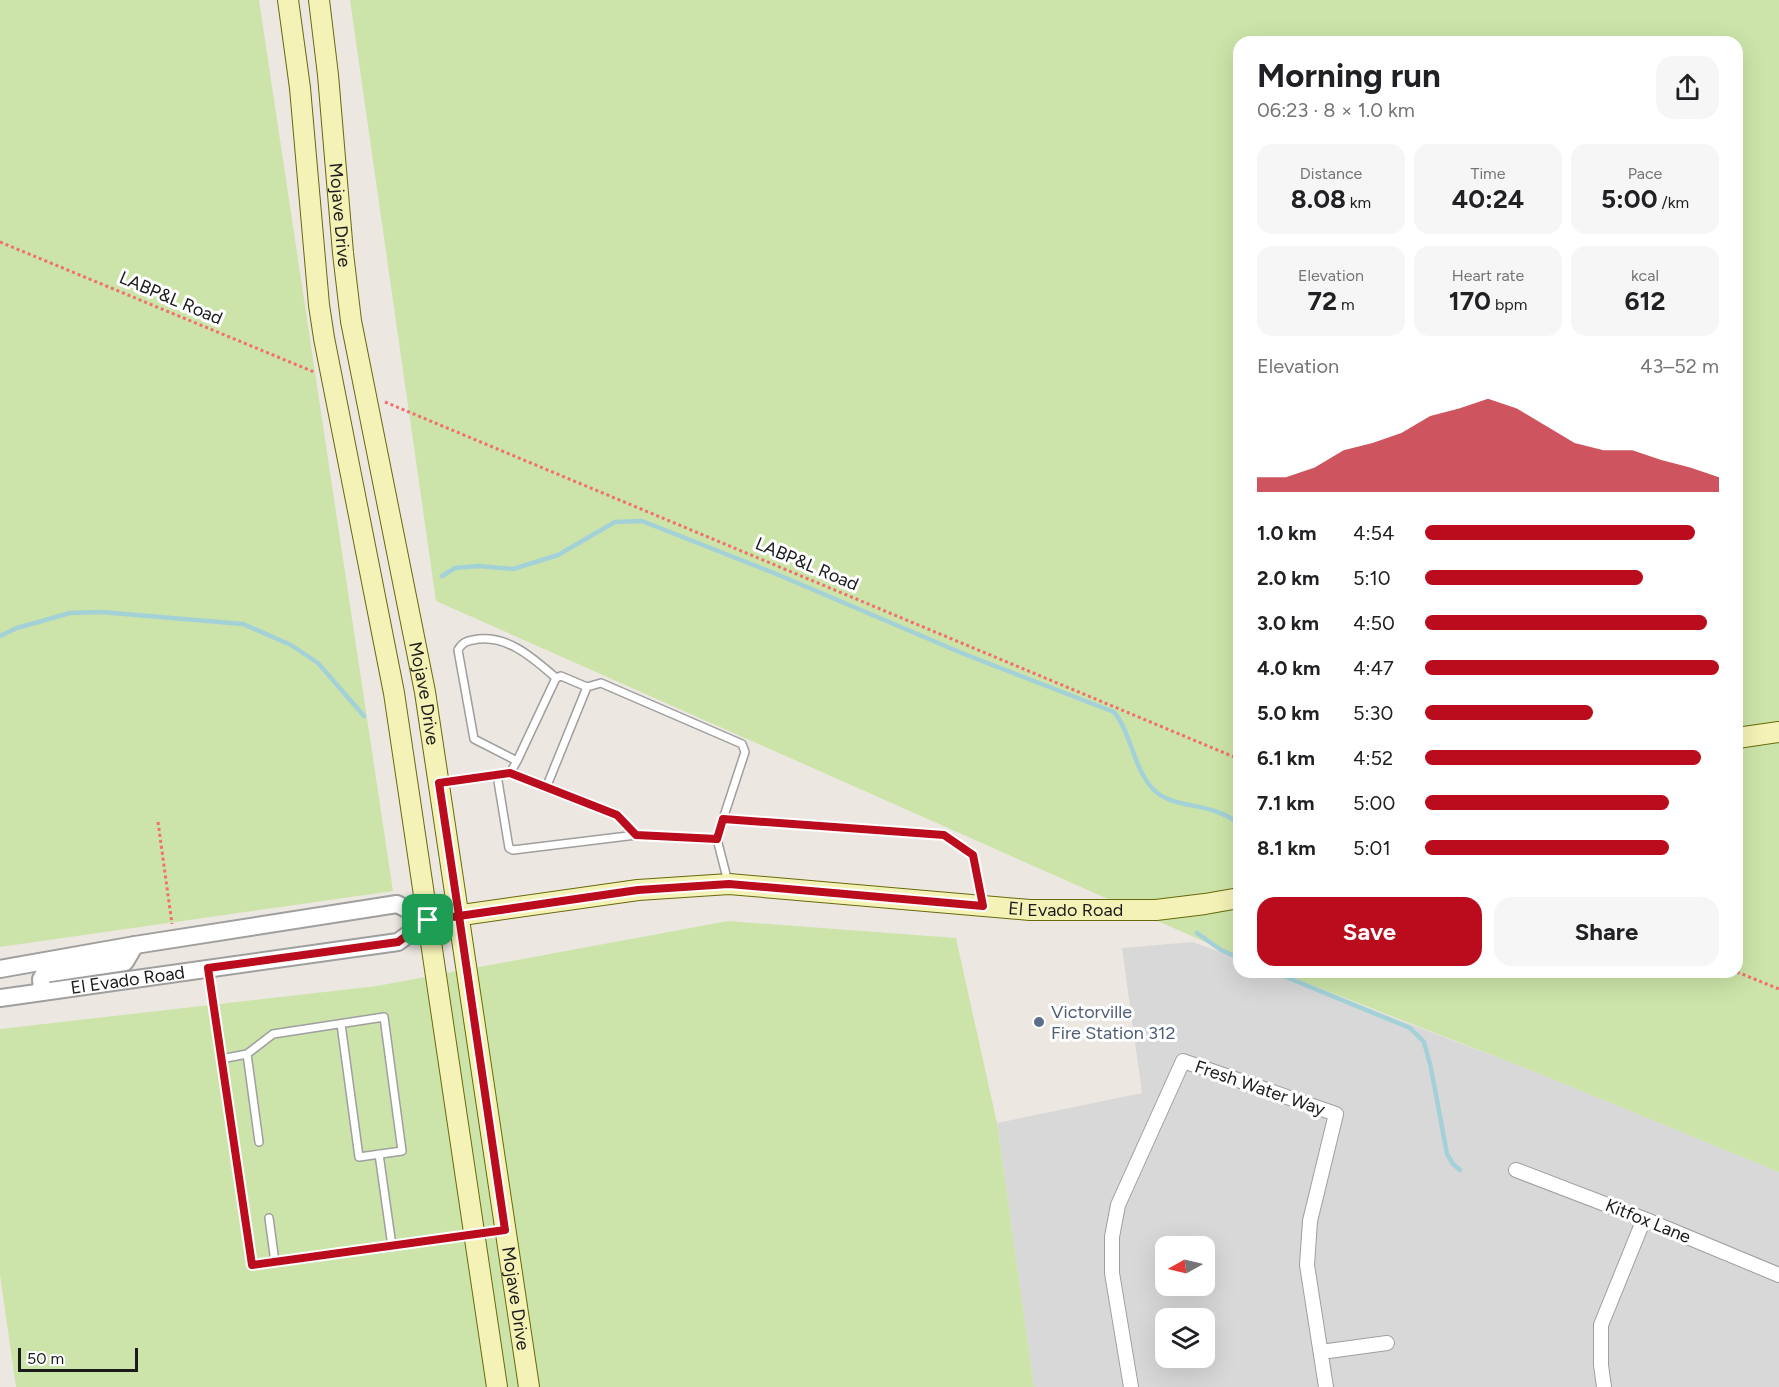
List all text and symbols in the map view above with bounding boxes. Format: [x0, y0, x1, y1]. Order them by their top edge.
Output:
text: Morning run [1257, 56, 1441, 95]
button: share [1656, 56, 1719, 119]
text: 06:23 · 8 × 1.0 km [1257, 98, 1415, 122]
street label: Mojave Drive [324, 162, 356, 269]
text: Distance [1300, 164, 1362, 183]
text: Time [1471, 164, 1505, 183]
text: Pace [1628, 164, 1662, 183]
text: 8.08 [1291, 183, 1346, 215]
text: 40:24 [1452, 183, 1524, 215]
text: 5:00 [1601, 183, 1658, 215]
text: km [1346, 193, 1371, 212]
text: /km [1658, 193, 1689, 212]
street label: LABP&L Road [116, 266, 226, 330]
text: Elevation [1298, 266, 1364, 285]
text: Heart rate [1452, 266, 1524, 285]
text: kcal [1631, 266, 1659, 285]
text: 72 [1307, 285, 1337, 317]
text: 170 [1449, 285, 1491, 317]
text: 612 [1624, 285, 1666, 317]
text: m [1337, 295, 1355, 314]
text: bpm [1491, 295, 1527, 314]
text: Elevation [1257, 354, 1339, 378]
text: 43–52 m [1640, 354, 1719, 378]
text: 1.0 km [1257, 521, 1316, 545]
text: 4:54 [1353, 521, 1394, 545]
street label: LABP&L Road [752, 532, 862, 596]
text: 2.0 km [1257, 566, 1319, 590]
text: 5:10 [1353, 566, 1391, 590]
text: 3.0 km [1257, 611, 1319, 635]
text: 4:50 [1353, 611, 1395, 635]
street label: Mojave Drive [404, 640, 444, 747]
text: 4.0 km [1257, 656, 1321, 680]
text: 4:47 [1353, 656, 1394, 680]
text: 5.0 km [1257, 701, 1320, 725]
text: 5:30 [1353, 701, 1393, 725]
text: 6.1 km [1257, 746, 1315, 770]
text: 4:52 [1353, 746, 1393, 770]
text: 7.1 km [1257, 791, 1314, 815]
text: 5:00 [1353, 791, 1395, 815]
text: 8.1 km [1257, 836, 1316, 860]
text: 5:01 [1353, 836, 1391, 860]
pin [402, 894, 453, 945]
street label: El Evado Road [1007, 897, 1123, 921]
button: Save [1257, 897, 1482, 966]
button: Share [1494, 897, 1719, 966]
icon: arrive [411, 903, 444, 936]
street label: El Evado Road [69, 961, 186, 999]
place label: Victorville Fire Station 312 [1051, 1001, 1176, 1044]
marker: Victorville Fire Station 312 [1032, 1015, 1046, 1029]
street label: Fresh Water Way [1192, 1055, 1329, 1121]
street label: Kitfox Lane [1602, 1194, 1694, 1248]
north arrow [1155, 1236, 1215, 1296]
map controls [1155, 1236, 1215, 1368]
street label: Mojave Drive [497, 1245, 534, 1352]
button: layers [1155, 1308, 1215, 1368]
scale bar [18, 1345, 138, 1372]
text: 50 m [27, 1349, 64, 1368]

